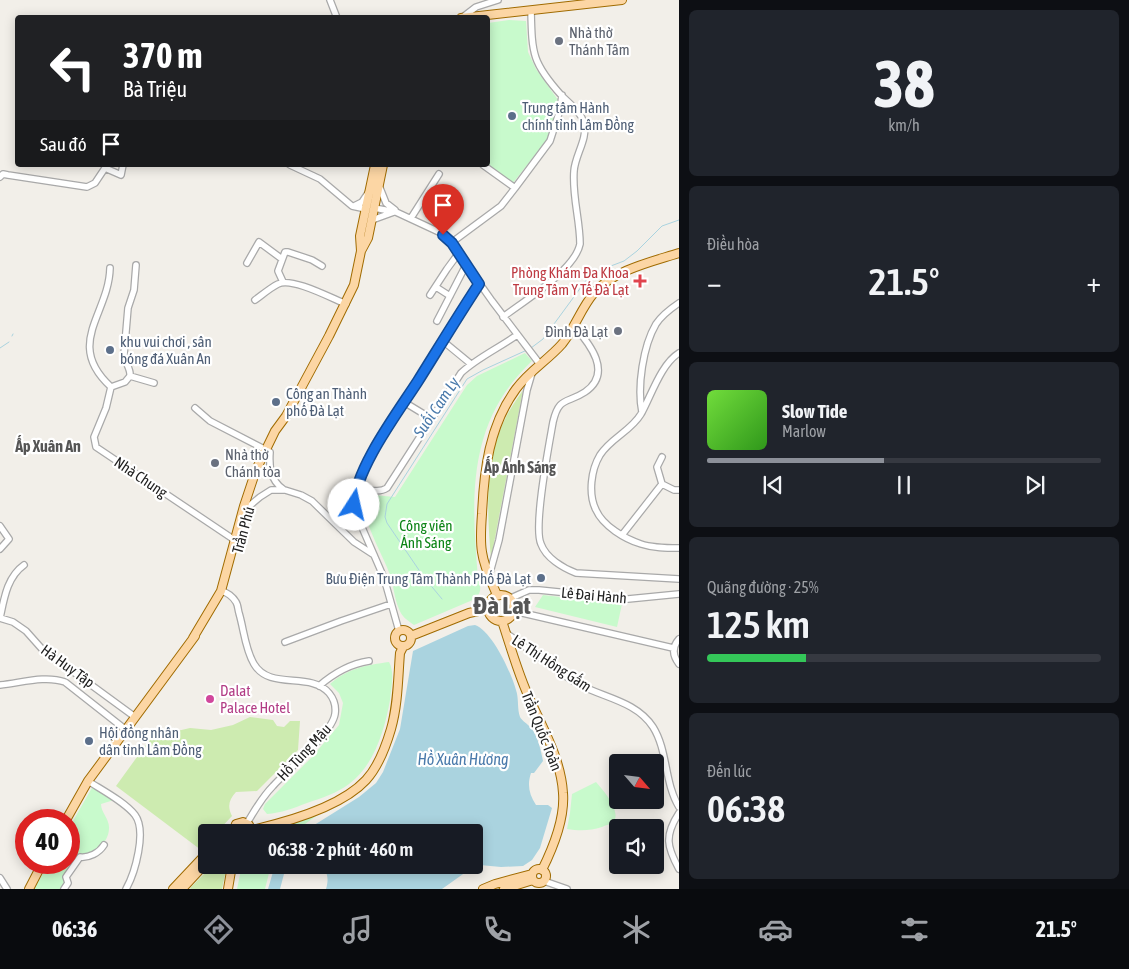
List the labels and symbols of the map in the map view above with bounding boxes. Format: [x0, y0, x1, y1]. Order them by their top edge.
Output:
place label: Nhà thờ Thánh Tâm [569, 24, 629, 58]
marker: Nhà thờ Thánh Tâm [553, 35, 565, 47]
place label: Trung tâm Hành chính tỉnh Lâm Đồng [522, 99, 635, 133]
marker: Trung tâm Hành chính tỉnh Lâm Đồng [506, 110, 518, 122]
pin [422, 184, 464, 235]
place label: Phòng Khám Đa Khoa Trung Tâm Y Tế Đà Lạt [511, 264, 629, 298]
marker: Phòng Khám Đa Khoa Trung Tâm Y Tế Đà Lạt [633, 274, 647, 288]
place label: Đình Đà Lạt [545, 323, 608, 340]
marker: Đình Đà Lạt [612, 325, 624, 337]
place label: khu vui chơi , sân bóng đá Xuân An [120, 333, 212, 367]
marker: khu vui chơi , sân bóng đá Xuân An [104, 344, 116, 356]
water label: Suối Cam Ly [408, 373, 464, 442]
place label: Công an Thành phố Đà Lạt [286, 385, 367, 419]
marker: Công an Thành phố Đà Lạt [270, 396, 282, 408]
district label: Ấp Xuân An [14, 435, 81, 455]
place label: Nhà thờ Chánh tòa [225, 446, 281, 480]
street label: Nhà Chung [111, 453, 171, 501]
district label: Ấp Ánh Sáng [483, 456, 556, 476]
marker: Nhà thờ Chánh tòa [209, 457, 221, 469]
position arrow [327, 478, 379, 530]
street label: Trần Phú [229, 505, 257, 555]
park label: Công viên Ánh Sáng [399, 517, 453, 551]
place label: Bưu Điện Trung Tâm Thành Phố Đà Lạt [325, 570, 531, 587]
marker: Bưu Điện Trung Tâm Thành Phố Đà Lạt [535, 572, 547, 584]
street label: Lê Đại Hành [560, 584, 628, 606]
district label: Đà Lạt [473, 591, 532, 619]
street label: Lê Thị Hồng Gấm [509, 631, 595, 695]
street label: Hà Huy Tập [38, 641, 98, 691]
place label: Dalat Palace Hotel [220, 682, 290, 716]
street label: Trần Quốc Toản [518, 689, 566, 773]
marker: Dalat Palace Hotel [204, 693, 216, 705]
street label: Hồ Tùng Mậu [274, 720, 334, 784]
place label: Hội đồng nhân dân tỉnh Lâm Đồng [99, 724, 202, 758]
marker: Hội đồng nhân dân tỉnh Lâm Đồng [83, 735, 95, 747]
water label: Hồ Xuân Hương [417, 749, 509, 769]
north arrow [609, 754, 664, 809]
speed limit sign: 40 [15, 809, 80, 874]

